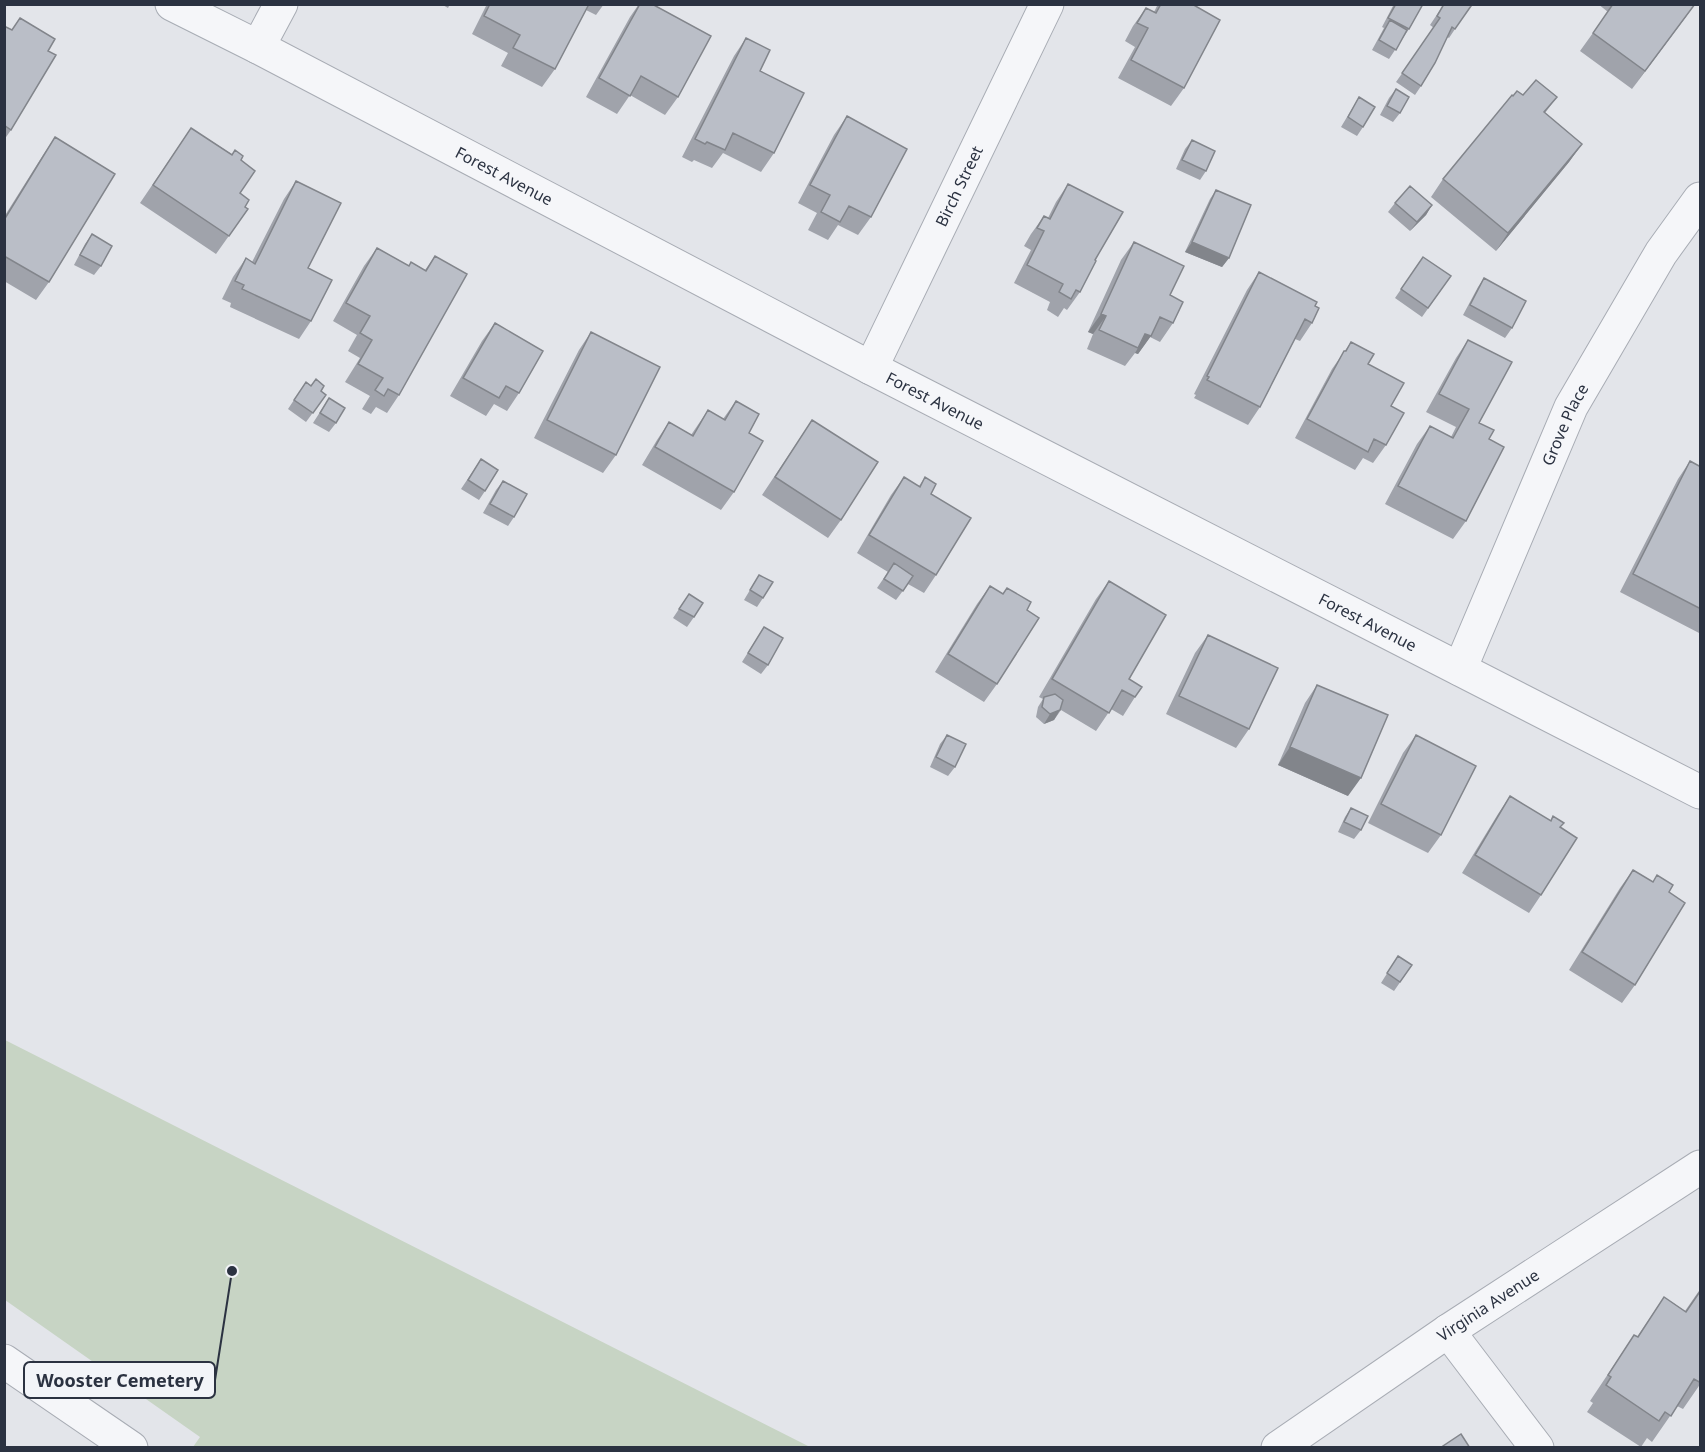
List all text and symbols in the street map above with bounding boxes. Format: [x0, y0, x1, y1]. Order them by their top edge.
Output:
street label: Forest Avenue [452, 141, 557, 210]
street label: Birch Street [930, 142, 988, 230]
street label: Forest Avenue [882, 367, 988, 435]
street label: Grove Place [1536, 379, 1593, 469]
street label: Forest Avenue [1315, 588, 1420, 656]
street label: Virginia Avenue [1433, 1264, 1543, 1346]
callout: Wooster Cemetery [24, 1362, 215, 1398]
text: Wooster Cemetery [36, 1368, 204, 1392]

